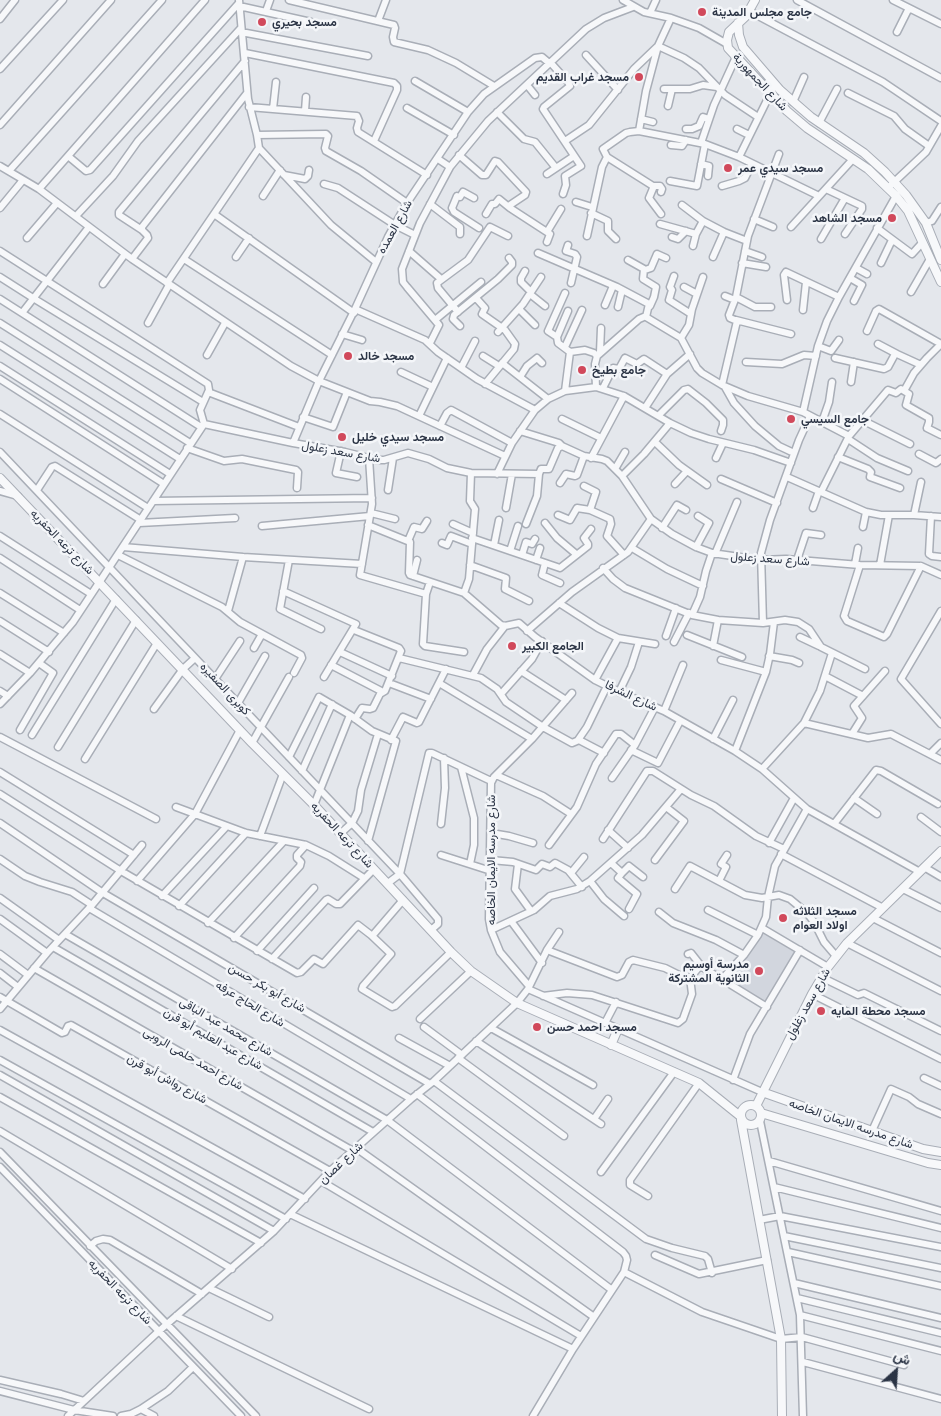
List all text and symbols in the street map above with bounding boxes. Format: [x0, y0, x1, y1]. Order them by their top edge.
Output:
place label: جامع مجلس المدينة [712, 5, 812, 19]
marker: جامع مجلس المدينة [696, 6, 708, 18]
place label: مسجد بحيري [272, 15, 337, 29]
marker: مسجد بحيري [256, 16, 268, 28]
street label: شارع الجمهورية [730, 50, 790, 114]
place label: مسجد غراب القديم [536, 70, 629, 84]
marker: مسجد غراب القديم [633, 71, 645, 83]
place label: مسجد سيدي عمر [738, 161, 823, 175]
marker: مسجد سيدي عمر [722, 162, 734, 174]
street label: شارع العمده [374, 198, 416, 256]
place label: مسجد الشاهد [812, 211, 882, 225]
marker: مسجد الشاهد [886, 212, 898, 224]
place label: مسجد خالد [358, 349, 414, 363]
marker: مسجد خالد [342, 350, 354, 362]
place label: جامع بطيخ [592, 363, 646, 377]
marker: جامع بطيخ [576, 364, 588, 376]
place label: جامع السيسي [801, 412, 869, 426]
marker: جامع السيسي [785, 413, 797, 425]
place label: مسجد سيدي خليل [352, 430, 444, 444]
marker: مسجد سيدي خليل [336, 431, 348, 443]
street label: شارع سعد زعلول [301, 438, 381, 466]
street label: شارع ترعه الحفريه [27, 506, 97, 578]
street label: شارع سعد زعلول [730, 549, 810, 569]
place label: الجامع الكبير [522, 639, 584, 653]
marker: الجامع الكبير [506, 640, 518, 652]
street label: كوبرى الصفيره [197, 660, 253, 718]
street label: شارع الشرفا [603, 678, 659, 714]
street label: شارع مدرسه الايمان الخاصه [484, 795, 498, 925]
street label: شارع ترعه الحفريه [308, 799, 376, 871]
place label: مسجد الثلاثه اولاد العوام [793, 904, 857, 932]
marker: مسجد الثلاثه اولاد العوام [777, 912, 789, 924]
place label: مدرسة أوسيم الثانوية المشتركة [668, 957, 749, 985]
street label: شارع أبو بكر حسن [226, 960, 308, 1016]
marker: مدرسة أوسيم الثانوية المشتركة [753, 965, 765, 977]
street label: شارع سعد زغلول [782, 966, 834, 1042]
street label: شارع الحاج عرفه [213, 978, 287, 1030]
street label: شارع محمد عبد الباقى [177, 995, 275, 1059]
place label: مسجد محطة المايه [831, 1004, 925, 1018]
street label: شارع عبد العليم أبو قرن [161, 1005, 265, 1073]
marker: مسجد محطة المايه [815, 1005, 827, 1017]
place label: مسجد احمد حسن [547, 1020, 637, 1034]
marker: مسجد احمد حسن [531, 1021, 543, 1033]
street label: شارع احمد حلمى الروبى [141, 1025, 245, 1093]
street label: شارع رواش أبو قرن [124, 1051, 210, 1107]
street label: شارع مدرسه الايمان الخاصه [787, 1096, 915, 1152]
street label: شارع غصان [316, 1139, 366, 1187]
street label: شارع ترعه الحفريه [85, 1256, 155, 1328]
north arrow [871, 1346, 921, 1396]
text: ش [891, 1346, 914, 1369]

